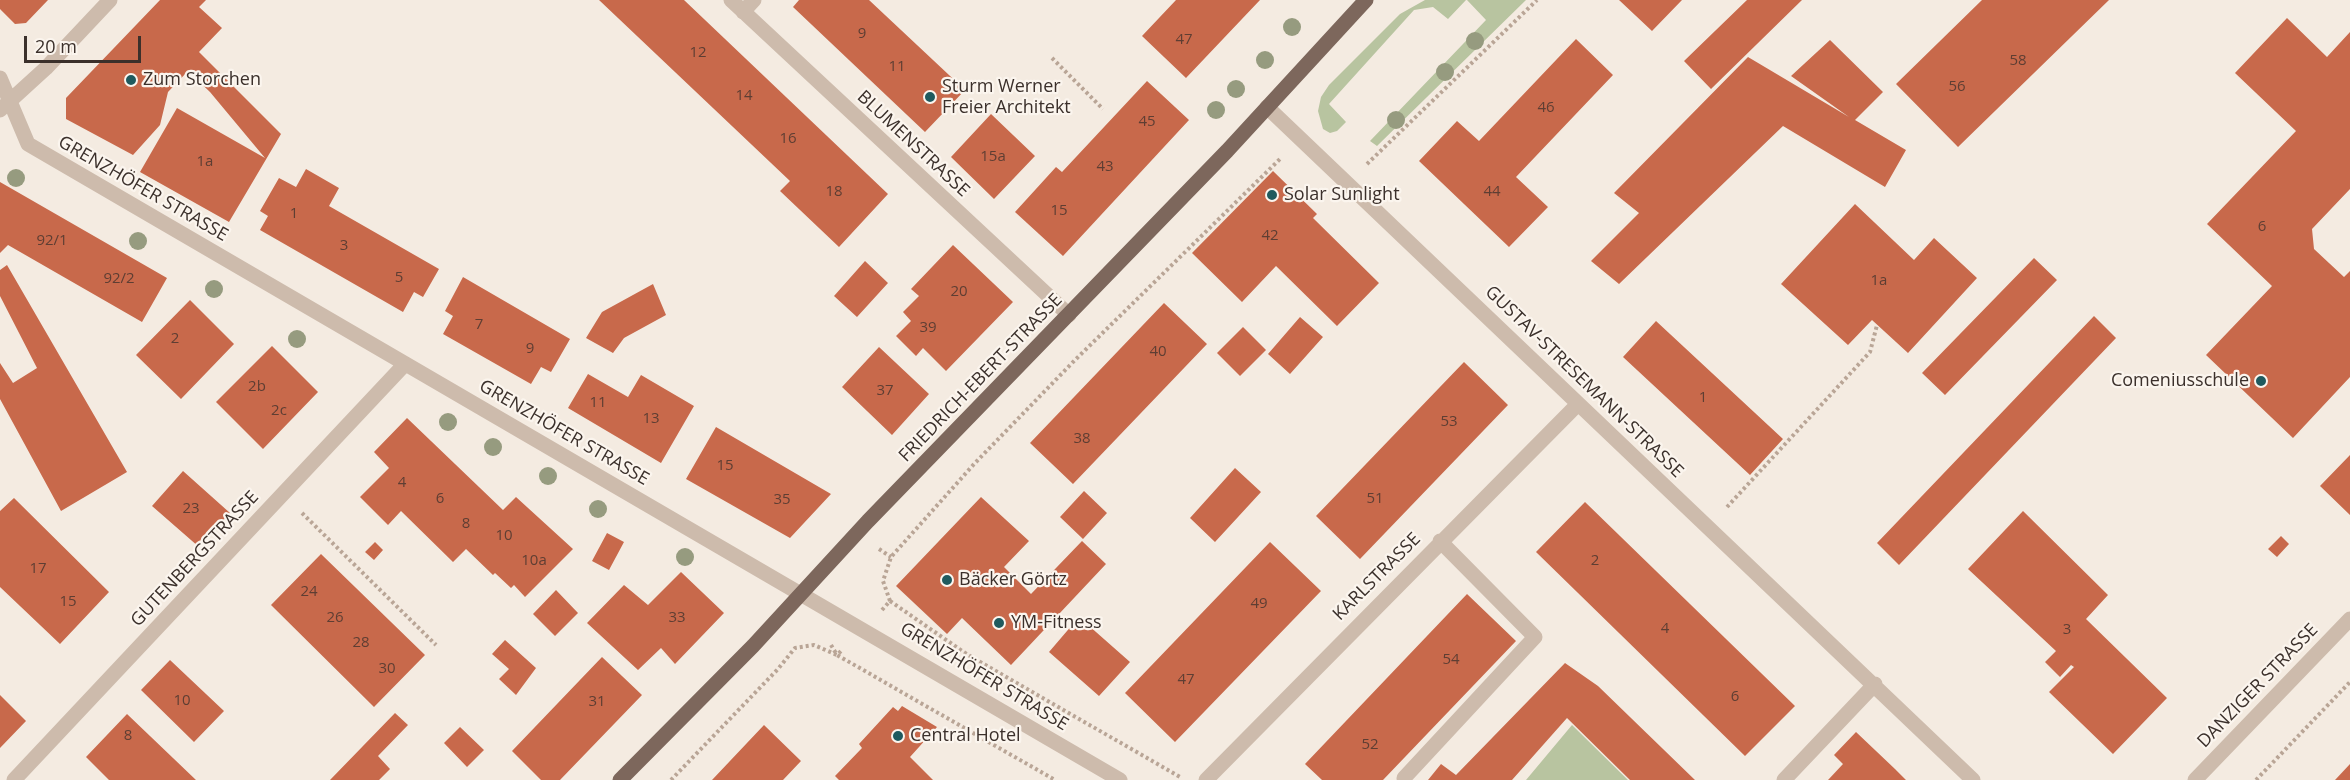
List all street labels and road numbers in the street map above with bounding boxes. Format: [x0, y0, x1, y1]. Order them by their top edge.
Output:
street label: BLUMENSTRASSE [852, 86, 974, 202]
street label: GRENZHÖFER STRASSE [54, 132, 232, 246]
street label: GUSTAV-STRESEMANN-STRASSE [1480, 281, 1688, 483]
street label: FRIEDRICH-EBERT-STRASSE [895, 289, 1067, 467]
street label: GRENZHÖFER STRASSE [475, 376, 653, 490]
street label: GUTENBERGSTRASSE [127, 487, 263, 631]
street label: KARLSTRASSE [1329, 529, 1425, 625]
street label: GRENZHÖFER STRASSE [896, 618, 1072, 736]
street label: DANZIGER STRASSE [2193, 619, 2323, 753]

